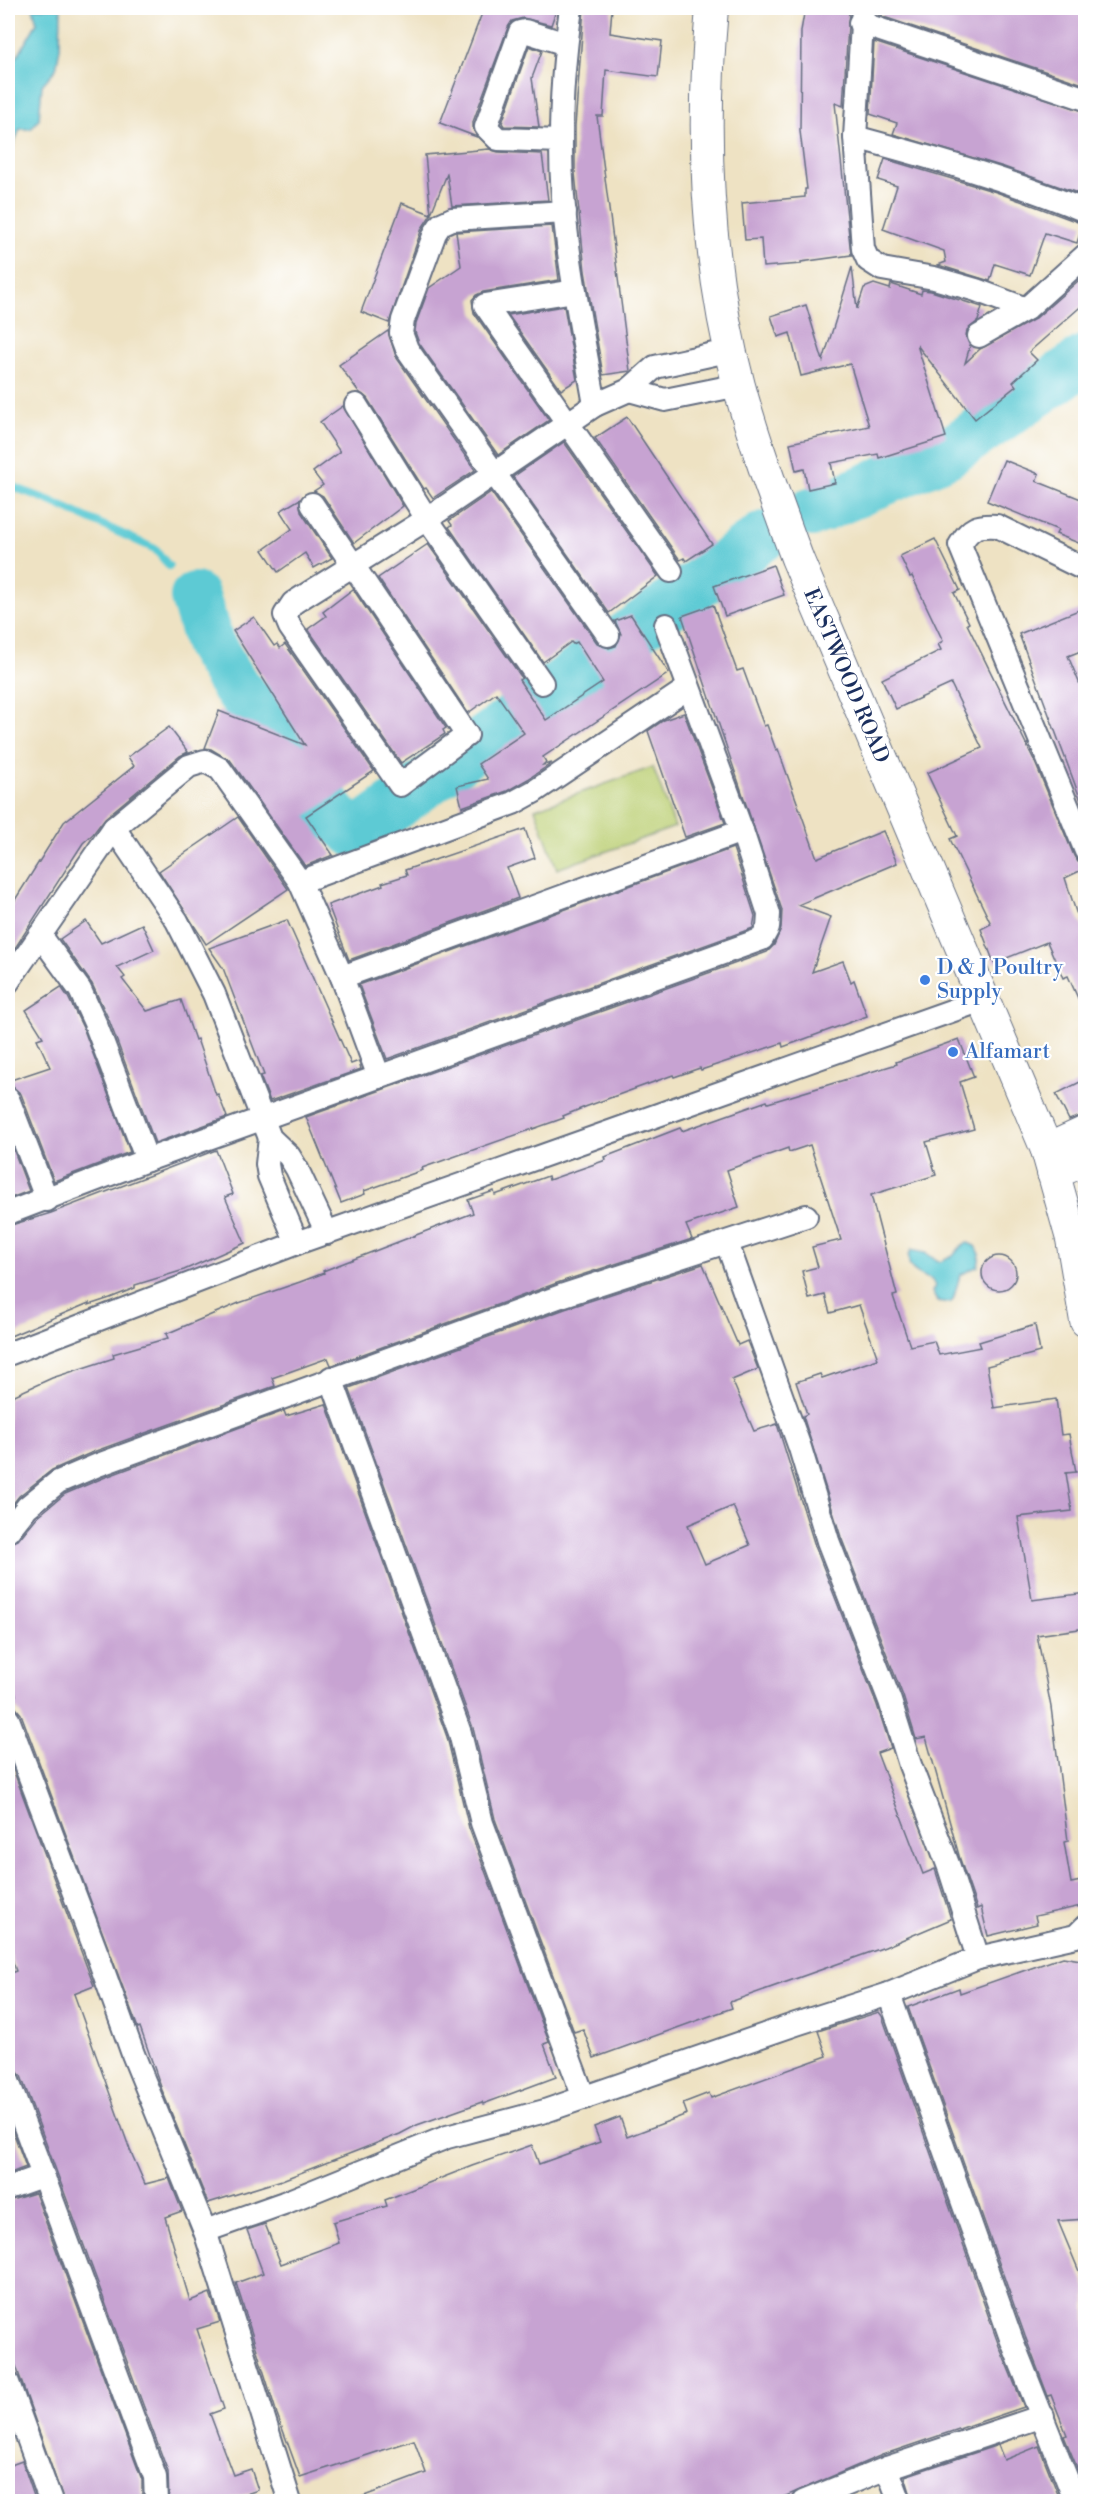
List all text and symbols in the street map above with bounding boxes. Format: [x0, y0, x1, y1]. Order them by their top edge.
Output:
street label: EASTWOOD ROAD [797, 585, 895, 767]
place label: D & J Poultry Supply [937, 955, 1064, 1005]
marker: D & J Poultry Supply [918, 973, 932, 987]
place label: Alfamart [964, 1039, 1051, 1065]
marker: Alfamart [946, 1045, 960, 1059]

